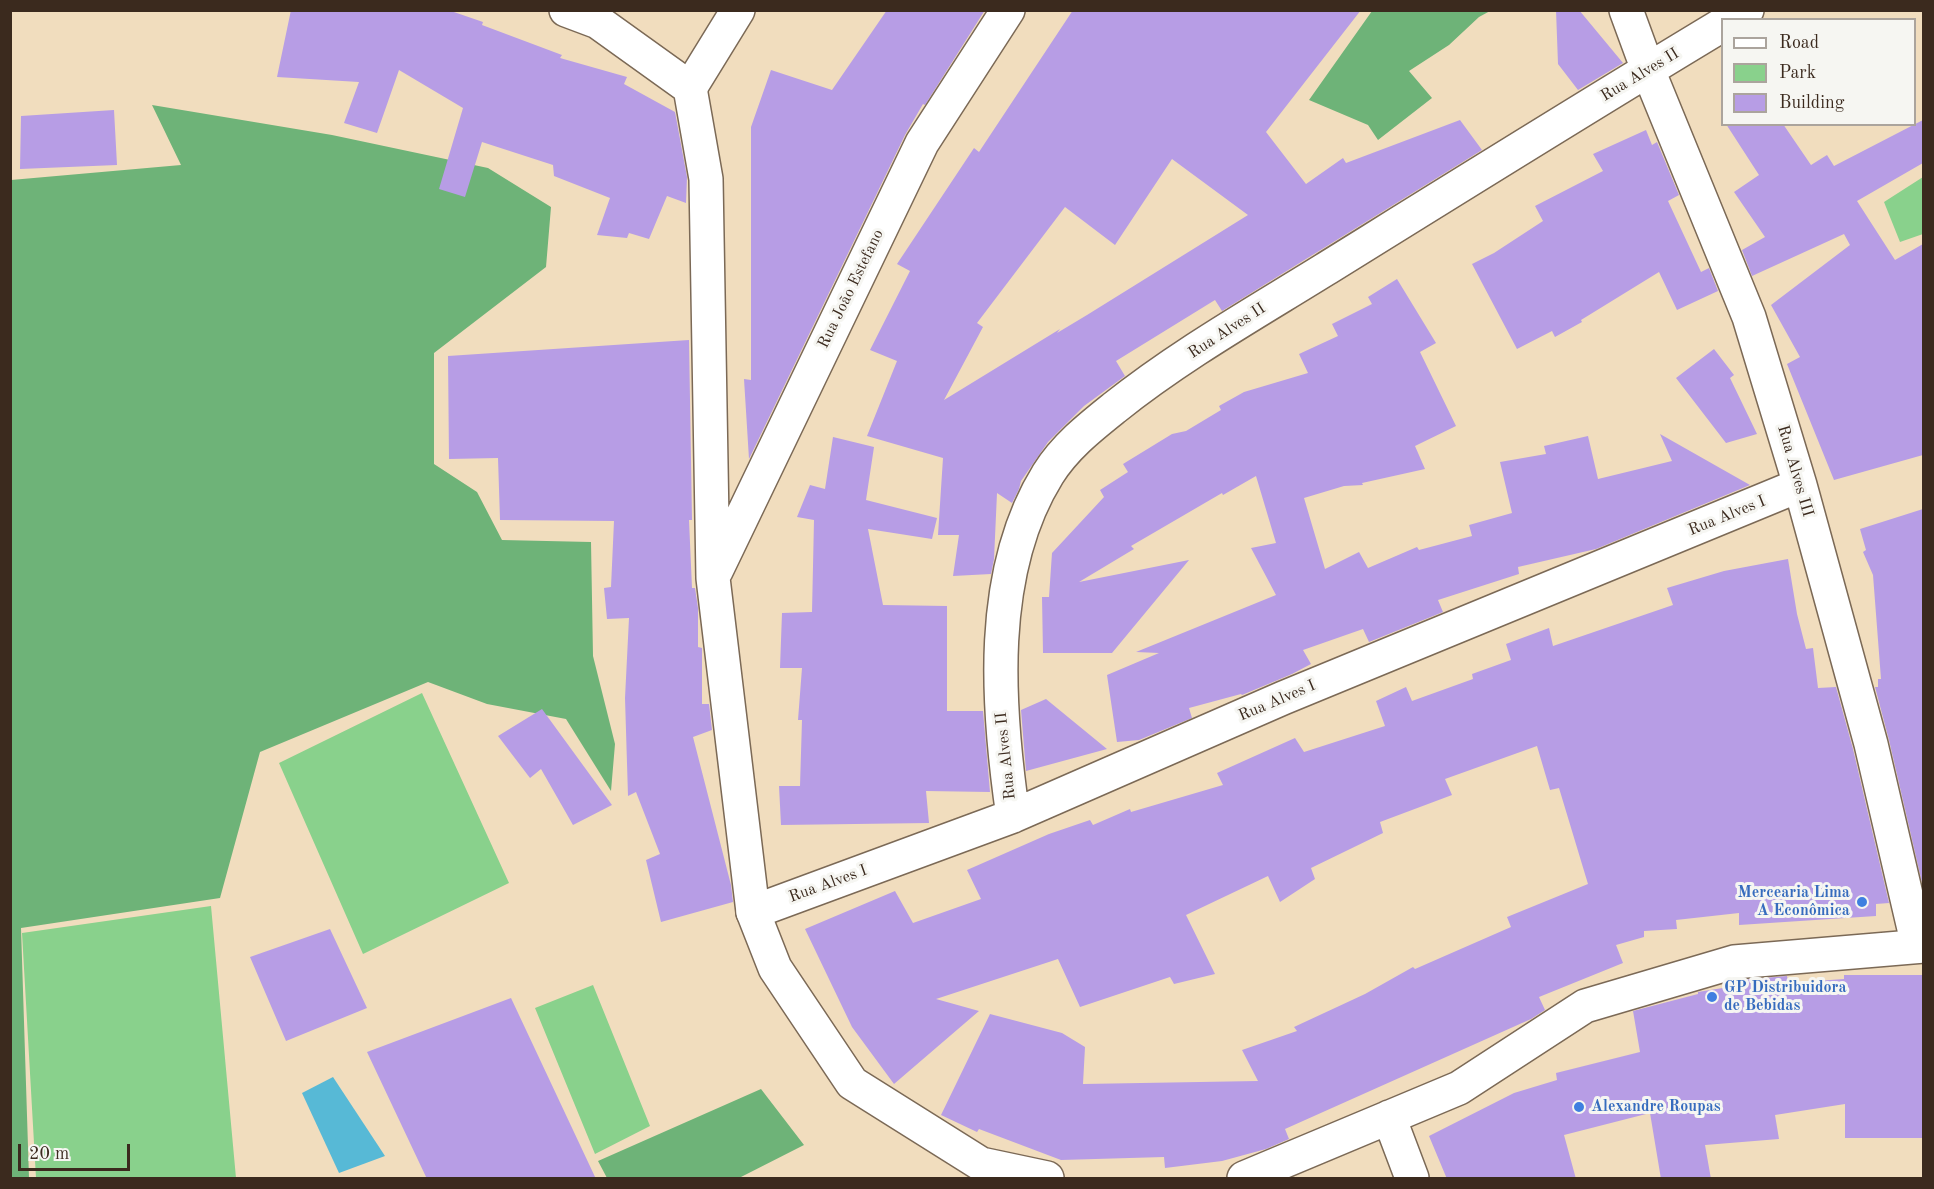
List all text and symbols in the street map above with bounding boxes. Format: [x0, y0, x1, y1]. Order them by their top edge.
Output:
legend [1721, 18, 1916, 126]
text: Road [1779, 34, 1819, 52]
street label: Rua Alves II [1597, 44, 1683, 106]
text: Park [1779, 64, 1816, 82]
text: Building [1779, 94, 1844, 112]
street label: Rua João Estefano [814, 226, 888, 352]
street label: Rua Alves II [1185, 299, 1269, 363]
street label: Rua Alves III [1773, 423, 1817, 519]
street label: Rua Alves I [1686, 492, 1768, 540]
street label: Rua Alves I [1236, 676, 1318, 726]
street label: Rua Alves II [992, 711, 1020, 801]
street label: Rua Alves I [786, 861, 870, 907]
place label: Mercearia Lima A Econômica [1737, 883, 1850, 921]
marker: Mercearia Lima A Econômica [1855, 895, 1869, 909]
place label: GP Distribuidora de Bebidas [1724, 978, 1847, 1016]
marker: GP Distribuidora de Bebidas [1705, 990, 1719, 1004]
place label: Alexandre Roupas [1591, 1097, 1721, 1117]
marker: Alexandre Roupas [1572, 1100, 1586, 1114]
scale bar [21, 1132, 134, 1170]
text: 20 m [29, 1145, 69, 1163]

